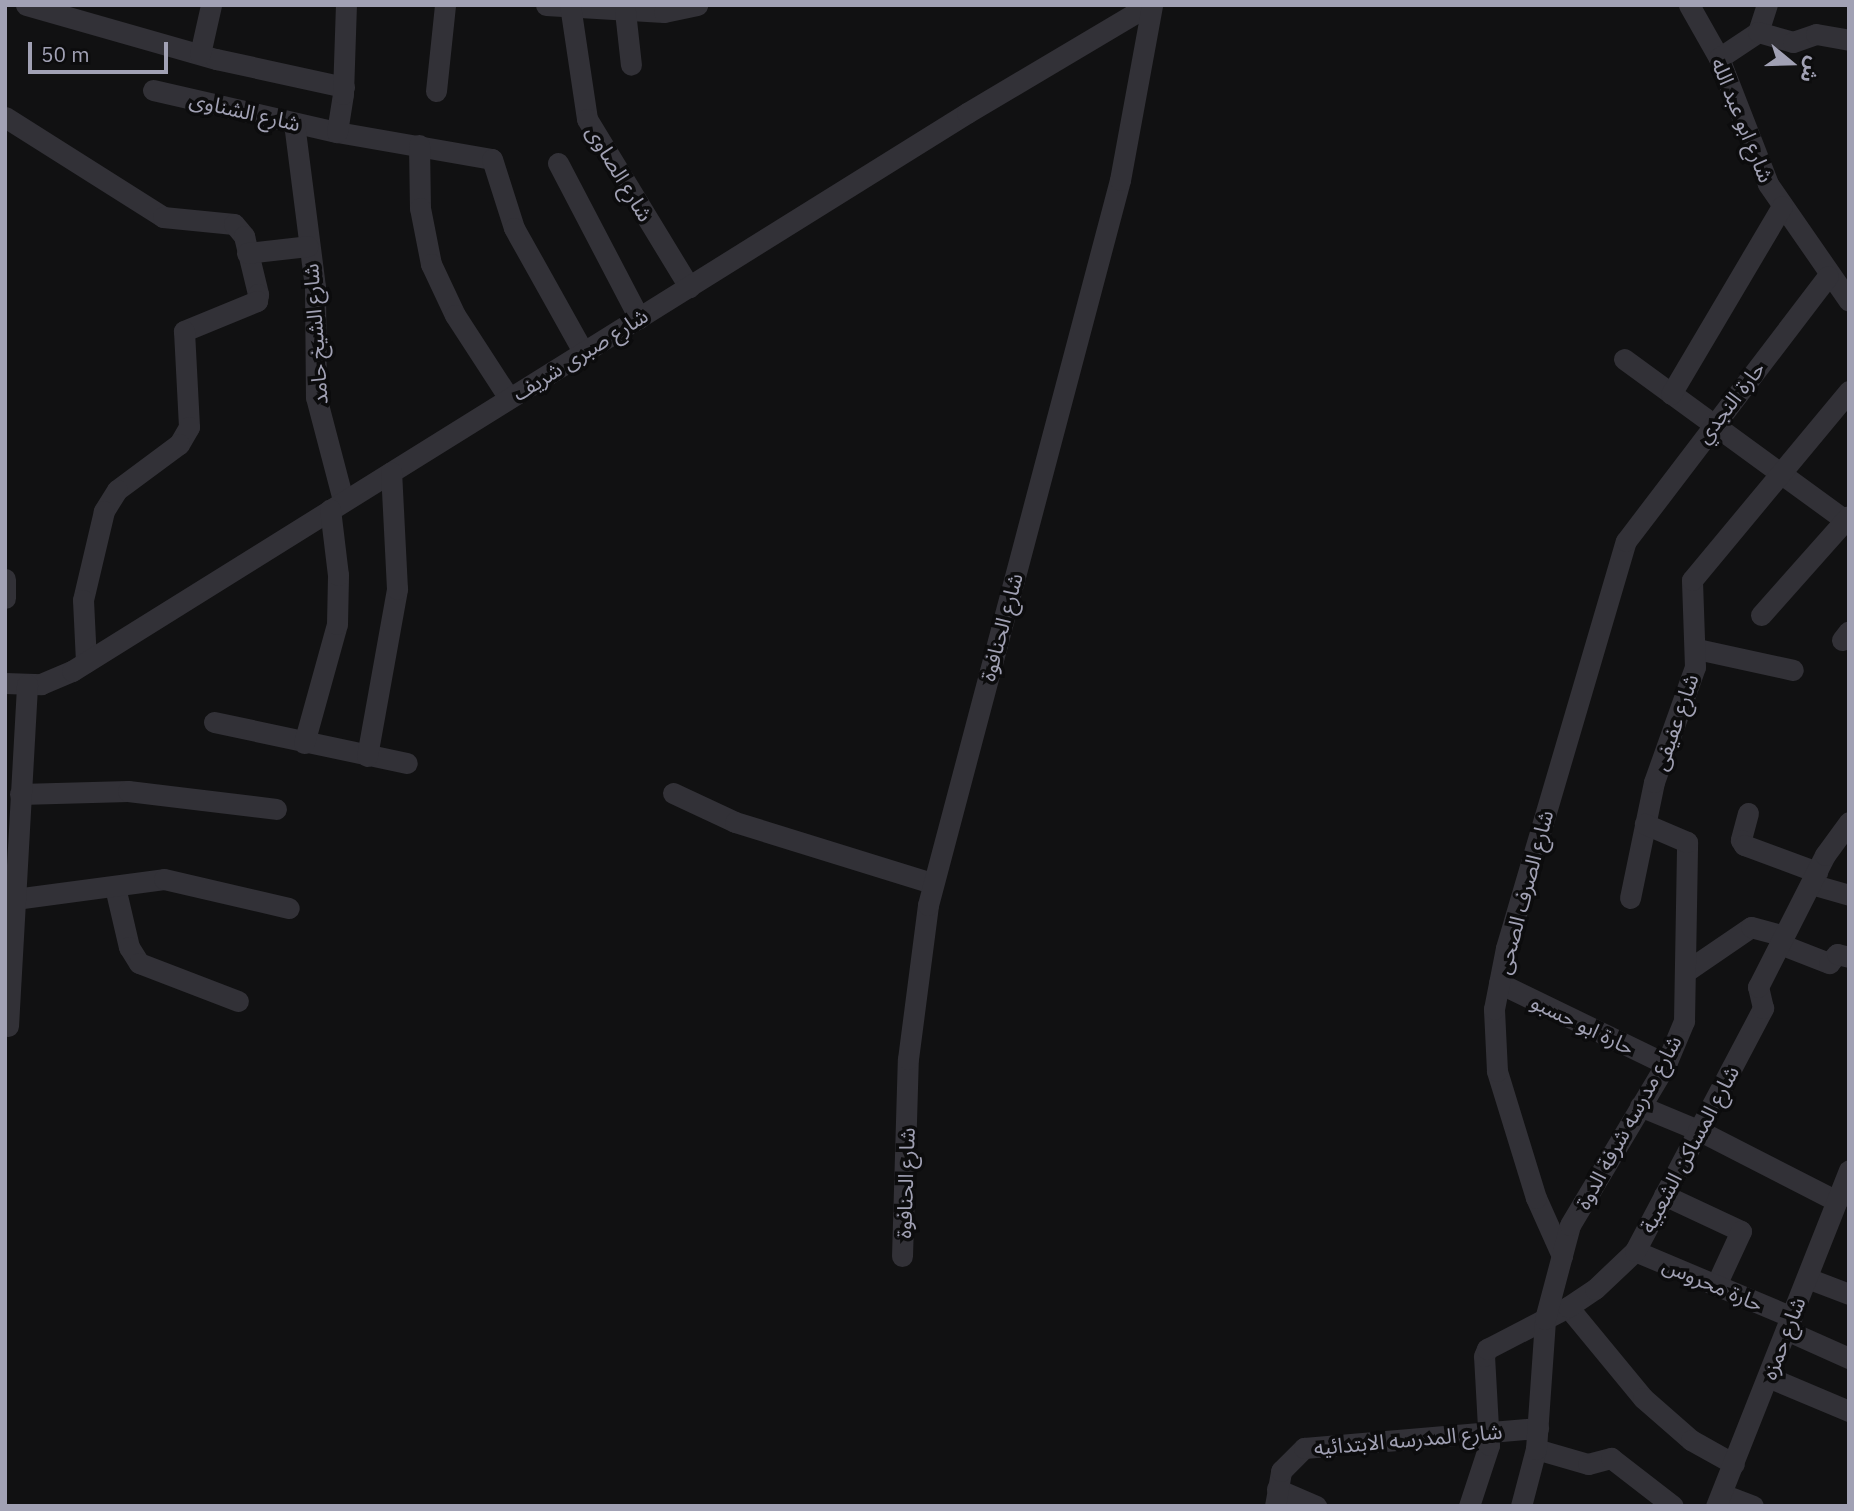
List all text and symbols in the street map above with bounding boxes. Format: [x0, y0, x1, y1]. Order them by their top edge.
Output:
scale bar [32, 28, 172, 72]
north arrow [1756, 28, 1826, 98]
text: 50 m [41, 40, 90, 68]
street label: شارع ابو عبد الله [1707, 54, 1779, 186]
text: ش [1795, 54, 1826, 86]
street label: شارع الشناوى [187, 86, 303, 136]
street label: شارع الصاوى [581, 120, 659, 226]
street label: شارع الشيخ حامد [298, 263, 332, 405]
street label: شارع صبرى شريف [508, 302, 652, 406]
street label: حارة النجدي [1690, 356, 1770, 448]
street label: شارع الحنافوة [974, 570, 1028, 684]
street label: شارع عفيفى [1647, 670, 1703, 774]
street label: شارع الصرف الصحى [1490, 807, 1558, 977]
street label: حارة ابو حسبو [1527, 988, 1639, 1060]
street label: شارع مدرسه شرفة الدوة [1570, 1031, 1686, 1213]
street label: شارع المساكن الشعبية [1634, 1061, 1744, 1237]
street label: شارع الحنافوة [890, 1127, 920, 1239]
street label: حارة محروس [1659, 1252, 1767, 1316]
street label: شارع حمزه [1756, 1293, 1810, 1383]
street label: شارع المدرسه الابتدائيه [1313, 1418, 1503, 1460]

